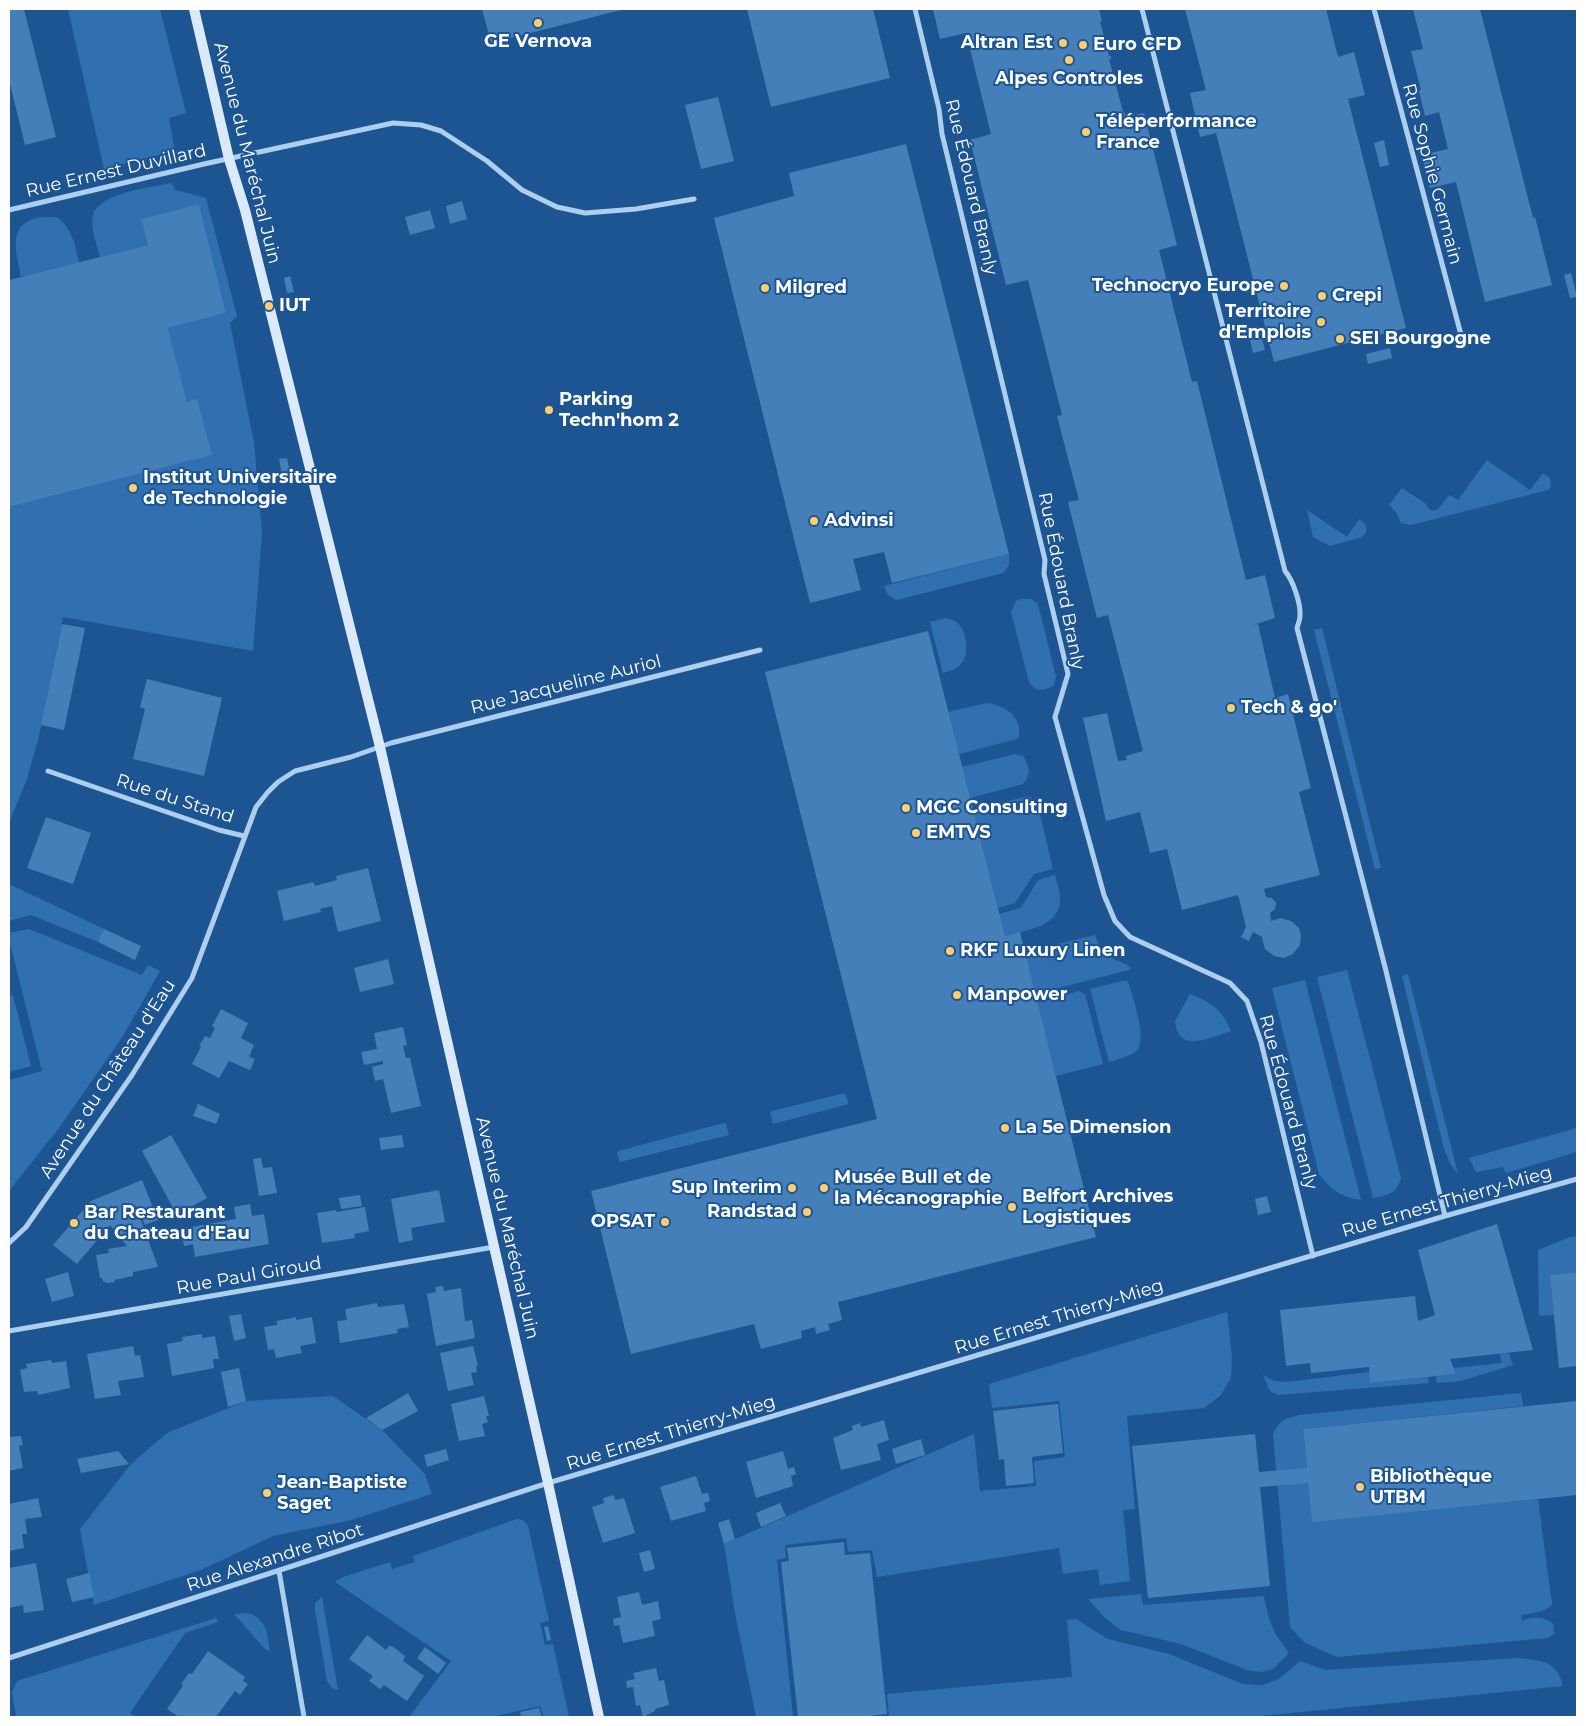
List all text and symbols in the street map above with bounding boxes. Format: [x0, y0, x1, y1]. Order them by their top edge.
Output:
marker: GE Vernova [532, 17, 544, 29]
place label: GE Vernova [484, 31, 592, 53]
place label: Altran Est [961, 32, 1053, 54]
place label: Euro CFD [1093, 34, 1181, 56]
marker: Altran Est [1057, 37, 1069, 49]
marker: Euro CFD [1077, 39, 1089, 51]
street label: Avenue du Maréchal Juin [209, 40, 285, 266]
marker: Alpes Controles [1063, 54, 1075, 66]
place label: Alpes Controles [995, 68, 1143, 90]
street label: Rue Sophie Germain [1397, 81, 1467, 267]
street label: Rue Édouard Branly [940, 97, 1002, 277]
place label: Téléperformance France [1096, 111, 1257, 154]
marker: Téléperformance France [1080, 126, 1092, 138]
street label: Rue Ernest Duvillard [24, 140, 208, 202]
place label: Technocryo Europe [1092, 275, 1274, 297]
place label: Milgred [775, 277, 847, 299]
marker: Technocryo Europe [1278, 280, 1290, 292]
marker: Milgred [759, 282, 771, 294]
place label: Crepi [1332, 285, 1382, 307]
marker: Crepi [1316, 290, 1328, 302]
place label: IUT [279, 295, 310, 317]
marker: IUT [263, 300, 275, 312]
place label: Territoire d'Emplois [1219, 301, 1311, 344]
marker: Territoire d'Emplois [1315, 316, 1327, 328]
place label: SEI Bourgogne [1350, 328, 1491, 350]
marker: SEI Bourgogne [1334, 333, 1346, 345]
place label: Parking Techn'hom 2 [559, 389, 679, 432]
marker: Parking Techn'hom 2 [543, 404, 555, 416]
place label: Institut Universitaire de Technologie [143, 467, 337, 509]
marker: Institut Universitaire de Technologie [127, 482, 139, 494]
street label: Rue Édouard Branly [1033, 491, 1089, 671]
place label: Advinsi [824, 510, 894, 532]
marker: Advinsi [808, 515, 820, 527]
street label: Rue Jacqueline Auriol [468, 651, 664, 719]
place label: Tech & go' [1241, 697, 1337, 719]
marker: Tech & go' [1225, 702, 1237, 714]
street label: Rue du Stand [113, 770, 237, 828]
place label: MGC Consulting [916, 797, 1068, 819]
marker: MGC Consulting [900, 802, 912, 814]
place label: EMTVS [926, 822, 991, 844]
marker: EMTVS [910, 827, 922, 839]
place label: RKF Luxury Linen [960, 940, 1125, 962]
marker: RKF Luxury Linen [944, 945, 956, 957]
street label: Avenue du Château d'Eau [36, 976, 180, 1182]
place label: Manpower [967, 984, 1067, 1006]
marker: Manpower [951, 989, 963, 1001]
street label: Rue Édouard Branly [1254, 1012, 1322, 1192]
street label: Avenue du Maréchal Juin [471, 1115, 543, 1341]
place label: La 5e Dimension [1015, 1117, 1172, 1139]
marker: La 5e Dimension [999, 1122, 1011, 1134]
street label: Rue Ernest Thierry-Mieg [1339, 1162, 1555, 1242]
place label: Musée Bull et de la Mécanographie [834, 1167, 1003, 1210]
place label: Sup Interim [671, 1177, 782, 1199]
marker: Sup Interim [786, 1182, 798, 1194]
marker: Musée Bull et de la Mécanographie [818, 1182, 830, 1194]
place label: Belfort Archives Logistiques [1022, 1186, 1173, 1228]
place label: Randstad [707, 1201, 797, 1223]
marker: Belfort Archives Logistiques [1006, 1201, 1018, 1213]
place label: Bar Restaurant du Chateau d'Eau [84, 1202, 250, 1244]
marker: Randstad [801, 1206, 813, 1218]
place label: OPSAT [591, 1211, 655, 1233]
marker: OPSAT [659, 1216, 671, 1228]
marker: Bar Restaurant du Chateau d'Eau [68, 1217, 80, 1229]
street label: Rue Paul Giroud [175, 1253, 323, 1299]
street label: Rue Ernest Thierry-Mieg [952, 1275, 1166, 1359]
street label: Rue Ernest Thierry-Mieg [564, 1391, 778, 1475]
place label: Bibliothèque UTBM [1370, 1466, 1492, 1508]
place label: Jean-Baptiste Saget [277, 1472, 407, 1515]
marker: Bibliothèque UTBM [1354, 1481, 1366, 1493]
marker: Jean-Baptiste Saget [261, 1487, 273, 1499]
street label: Rue Alexandre Ribot [184, 1519, 366, 1597]

